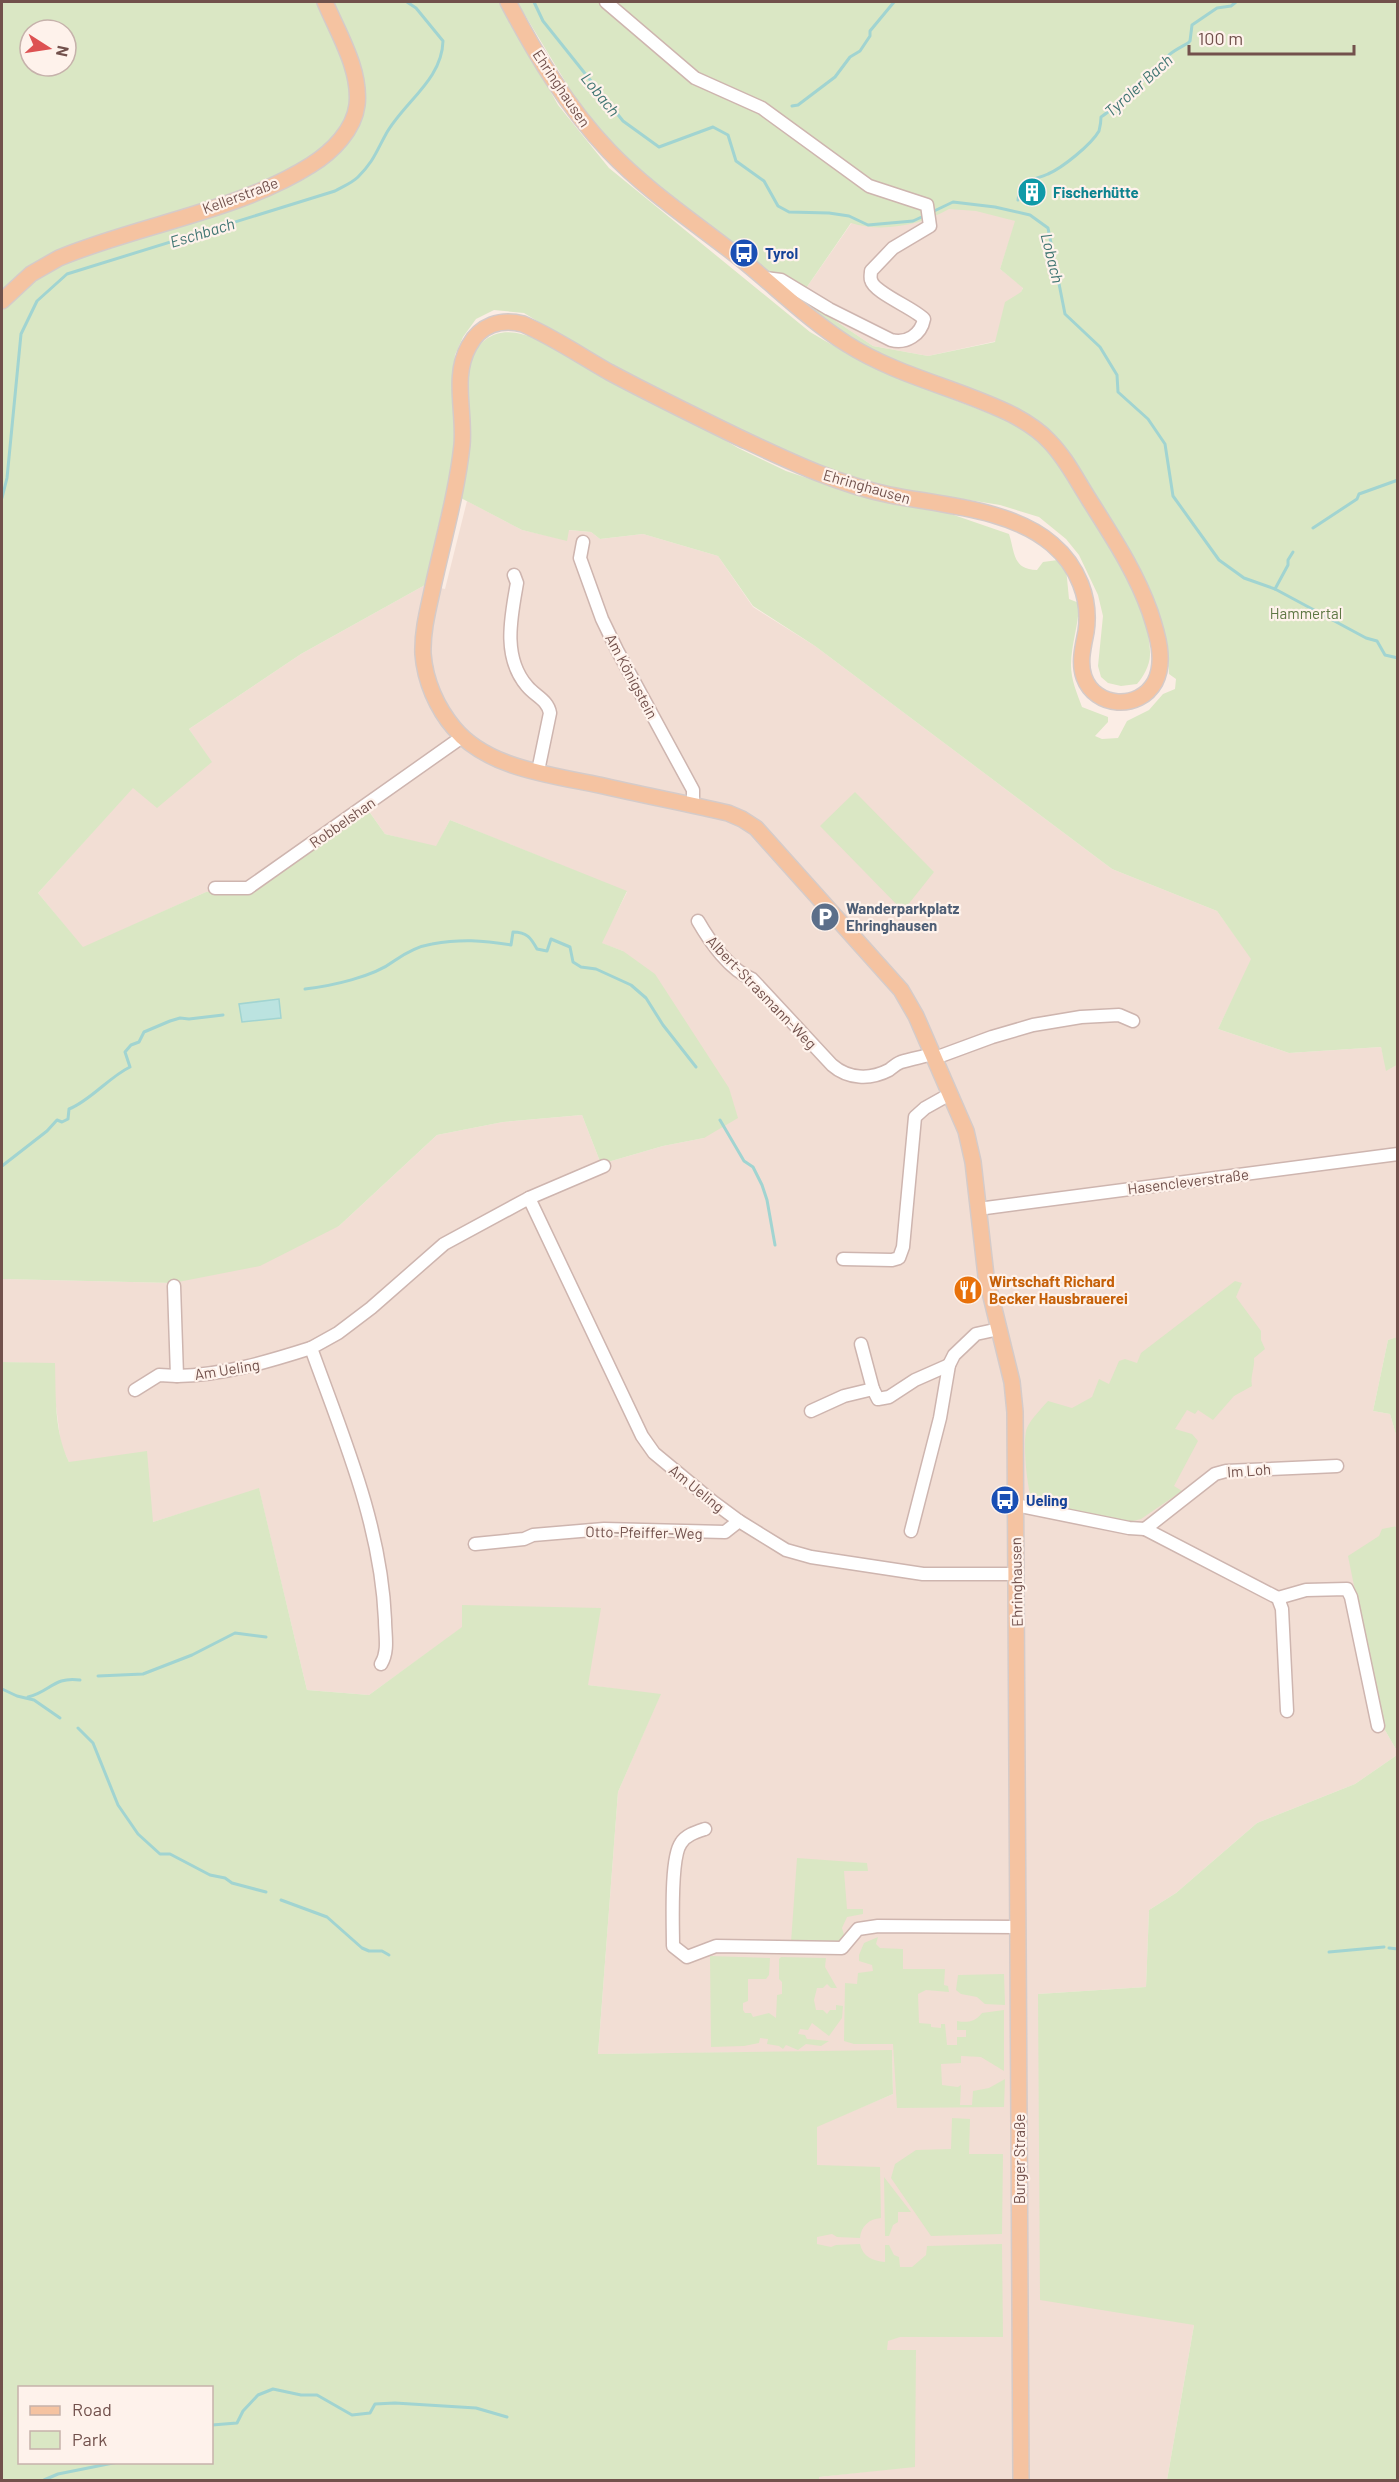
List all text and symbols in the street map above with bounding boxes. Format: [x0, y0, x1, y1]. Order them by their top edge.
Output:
north arrow [18, 18, 78, 78]
scale bar [1189, 18, 1354, 56]
text: 100 m [1198, 27, 1243, 49]
text: N [53, 44, 74, 58]
street label: Ehringhausen [529, 46, 595, 130]
water label: Tyroler Bach [1100, 50, 1176, 120]
water label: Lobach [578, 68, 624, 120]
street label: Kellerstraße [200, 173, 280, 217]
building icon: Fischerhütte [1016, 176, 1048, 208]
place label: Fischerhütte [1053, 183, 1139, 201]
water label: Eschbach [167, 213, 237, 251]
water label: Lobach [1038, 231, 1068, 285]
bus stop icon: Tyrol [728, 237, 760, 269]
place label: Tyrol [765, 244, 798, 262]
street label: Ehringhausen [821, 465, 913, 507]
park label: Hammertal [1270, 604, 1342, 622]
street label: Am Königstein [602, 630, 662, 722]
street label: Robbelshan [306, 793, 378, 851]
place label: Wanderparkplatz Ehringhausen [846, 899, 960, 934]
parking icon: Wanderparkplatz Ehringhausen [809, 901, 841, 933]
street label: Albert-Strasmann-Weg [703, 932, 821, 1052]
street label: Hasencleverstraße [1126, 1165, 1250, 1197]
place label: Wirtschaft Richard Becker Hausbrauerei [989, 1272, 1128, 1307]
restaurant icon: Wirtschaft Richard Becker Hausbrauerei [952, 1274, 984, 1306]
street label: Am Ueling [193, 1355, 261, 1383]
street label: Im Loh [1226, 1459, 1272, 1481]
street label: Am Ueling [666, 1460, 728, 1516]
bus stop icon: Ueling [989, 1484, 1021, 1516]
place label: Ueling [1026, 1491, 1068, 1509]
street label: Otto-Pfeiffer-Weg [585, 1522, 703, 1542]
street label: Ehringhausen [1006, 1537, 1026, 1627]
street label: Burger Straße [1010, 2114, 1028, 2204]
legend [18, 2386, 213, 2464]
text: Road [72, 2398, 112, 2420]
text: Park [72, 2428, 107, 2450]

